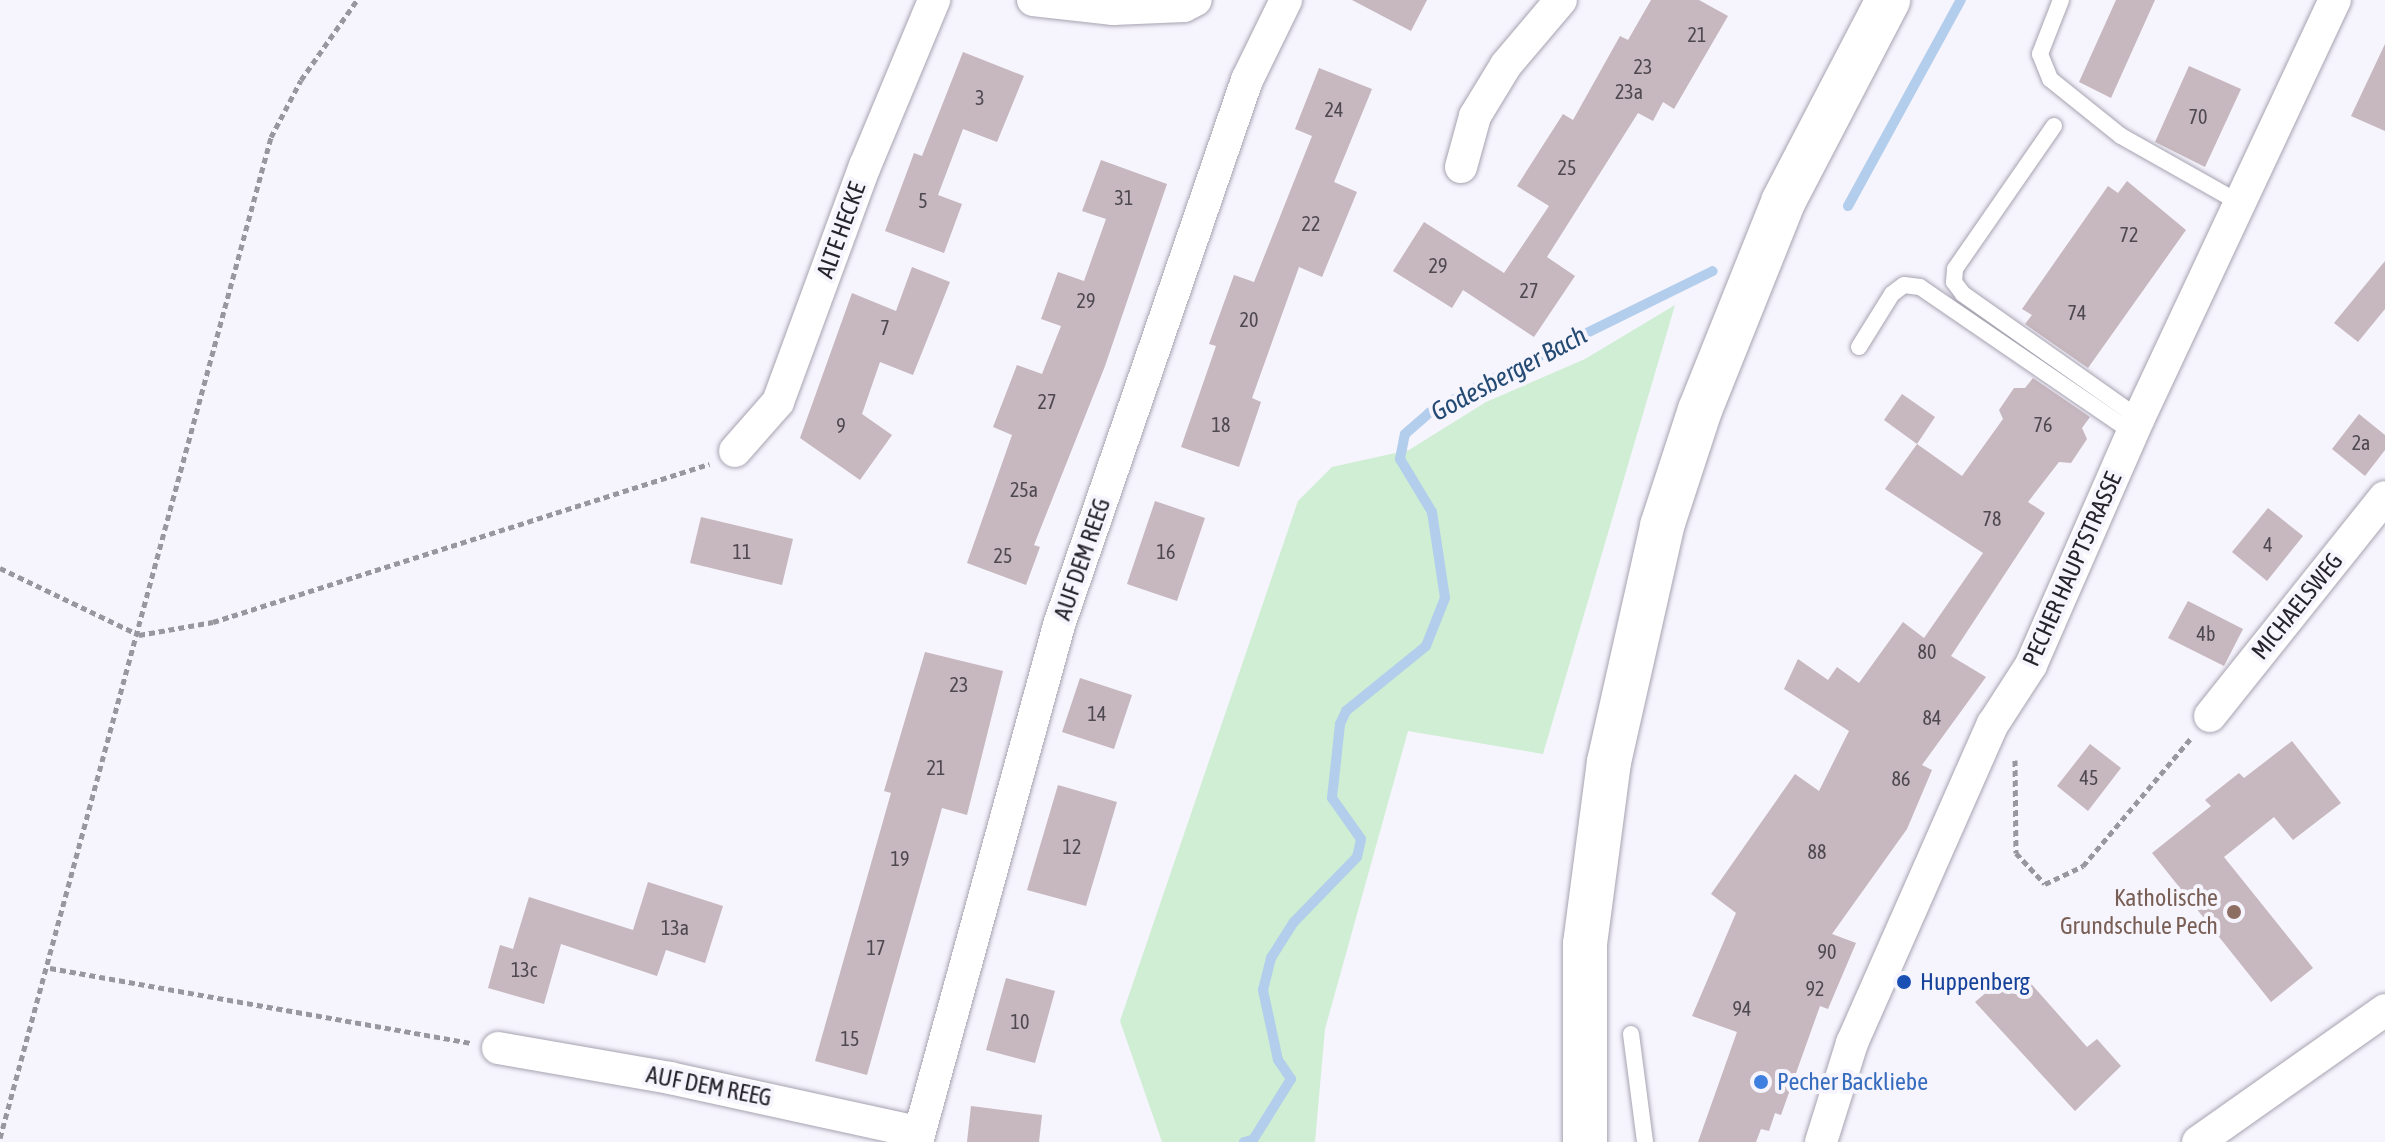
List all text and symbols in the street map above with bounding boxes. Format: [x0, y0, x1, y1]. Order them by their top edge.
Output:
house number: 21 [1688, 22, 1706, 46]
house number: 23 [1634, 54, 1652, 78]
house number: 23a [1615, 79, 1643, 103]
house number: 3 [975, 85, 985, 109]
house number: 24 [1325, 97, 1343, 121]
house number: 70 [2189, 104, 2207, 128]
house number: 25 [1558, 155, 1576, 179]
street label: ALTE HECKE [810, 178, 872, 282]
house number: 31 [1115, 185, 1133, 209]
house number: 5 [918, 188, 928, 212]
house number: 22 [1302, 211, 1320, 235]
house number: 72 [2120, 222, 2138, 246]
house number: 29 [1429, 253, 1447, 277]
house number: 27 [1520, 278, 1538, 302]
house number: 29 [1077, 288, 1095, 312]
house number: 74 [2068, 300, 2086, 324]
house number: 20 [1240, 307, 1258, 331]
house number: 7 [880, 315, 890, 339]
water label: Godesberger Bach [1426, 320, 1592, 428]
house number: 27 [1038, 389, 1056, 413]
house number: 18 [1212, 412, 1230, 436]
house number: 76 [2034, 412, 2052, 436]
house number: 9 [836, 413, 846, 437]
house number: 2a [2352, 430, 2370, 454]
street label: PECHER HAUPTSTRASSE [2016, 468, 2128, 670]
house number: 25a [1010, 477, 1038, 501]
street label: AUF DEM REEG [1048, 494, 1116, 624]
house number: 78 [1983, 506, 2001, 530]
house number: 4 [2263, 532, 2273, 556]
house number: 11 [733, 539, 751, 563]
house number: 16 [1157, 539, 1175, 563]
house number: 25 [994, 543, 1012, 567]
street label: MICHAELSWEG [2245, 547, 2349, 665]
house number: 4b [2197, 621, 2215, 645]
house number: 80 [1918, 639, 1936, 663]
house number: 23 [950, 672, 968, 696]
house number: 14 [1088, 701, 1106, 725]
house number: 84 [1923, 705, 1941, 729]
house number: 21 [927, 755, 945, 779]
house number: 45 [2080, 765, 2098, 789]
house number: 86 [1892, 766, 1910, 790]
house number: 12 [1063, 834, 1081, 858]
house number: 88 [1808, 839, 1826, 863]
house number: 19 [891, 846, 909, 870]
place label: Katholische Grundschule Pech [2060, 884, 2218, 940]
marker: Katholische Grundschule Pech [2225, 903, 2243, 921]
house number: 13a [661, 915, 689, 939]
house number: 17 [867, 935, 885, 959]
house number: 90 [1818, 939, 1836, 963]
house number: 13c [511, 957, 537, 981]
place label: Huppenberg [1920, 968, 2030, 996]
marker: Huppenberg [1895, 973, 1913, 991]
house number: 92 [1806, 976, 1824, 1000]
house number: 94 [1733, 996, 1751, 1020]
house number: 10 [1011, 1009, 1029, 1033]
house number: 15 [841, 1026, 859, 1050]
street label: AUF DEM REEG [644, 1060, 774, 1112]
place label: Pecher Backliebe [1777, 1068, 1928, 1096]
marker: Pecher Backliebe [1752, 1073, 1770, 1091]

